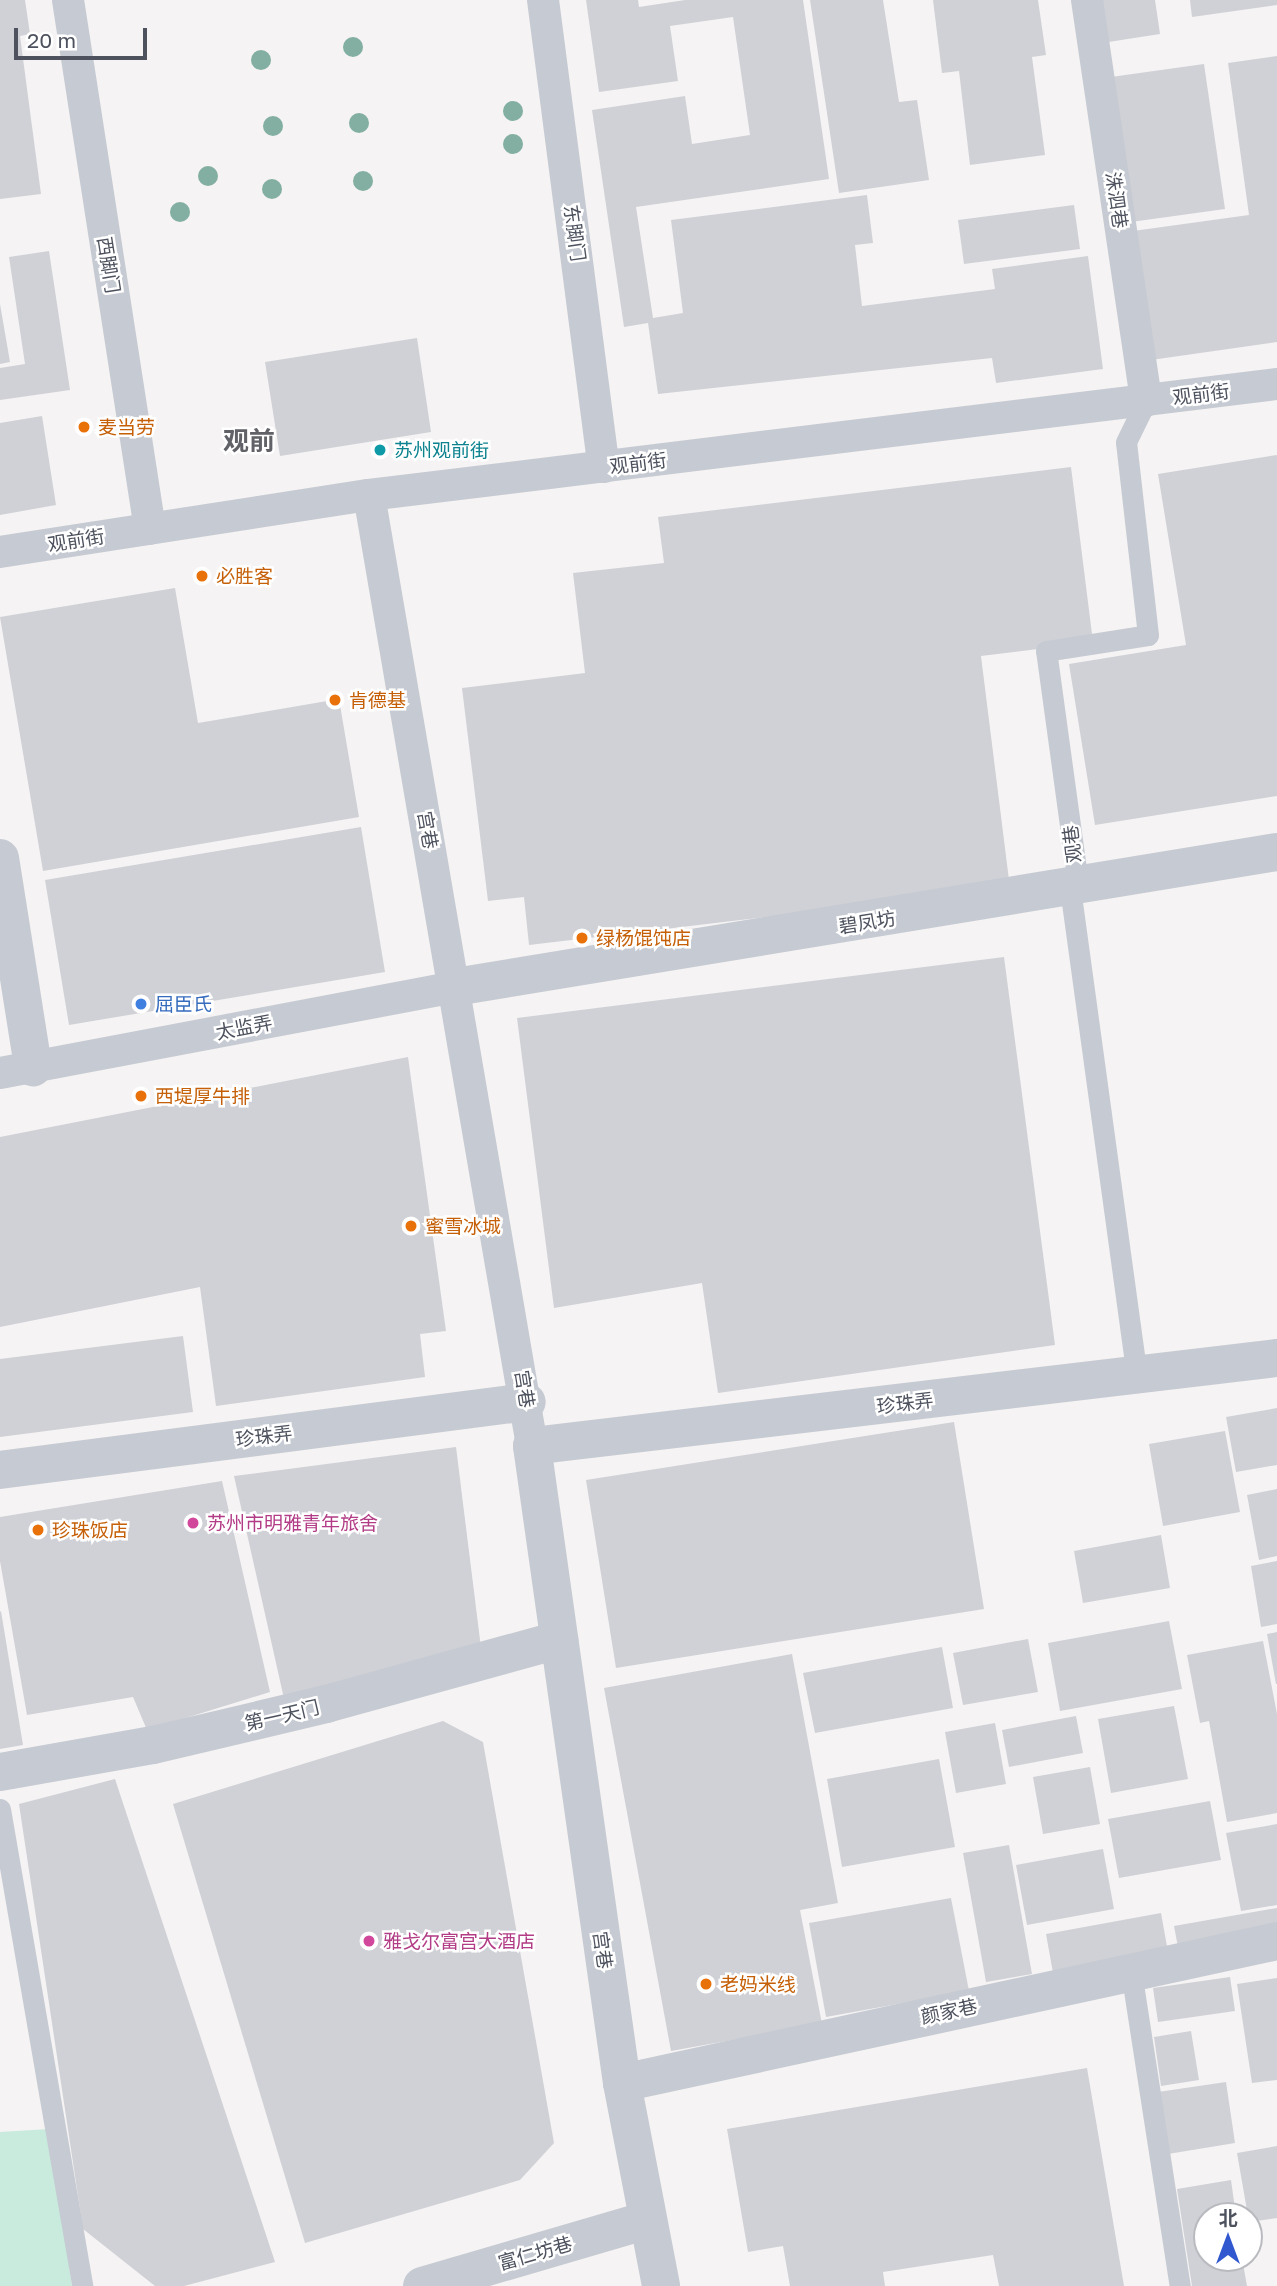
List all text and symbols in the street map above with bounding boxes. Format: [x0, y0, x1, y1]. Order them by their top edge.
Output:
scale bar [18, 14, 150, 58]
text: 20 m [27, 27, 76, 53]
street label: 洙泗巷 [1102, 170, 1132, 230]
street label: 东脚门 [560, 203, 590, 263]
street label: 西脚门 [93, 235, 125, 295]
street label: 观前街 [1171, 379, 1231, 409]
place label: 麦当劳 [98, 416, 155, 438]
marker: 麦当劳 [76, 419, 92, 435]
district label: 观前 [223, 425, 275, 457]
place label: 苏州观前街 [394, 439, 489, 461]
marker: 苏州观前街 [372, 442, 388, 458]
street label: 观前街 [608, 448, 668, 478]
street label: 观前街 [46, 524, 106, 556]
place label: 必胜客 [216, 565, 273, 587]
marker: 必胜客 [194, 568, 210, 584]
place label: 肯德基 [349, 689, 406, 711]
marker: 肯德基 [327, 692, 343, 708]
street label: 宫巷 [413, 809, 443, 851]
street label: 观巷 [1058, 824, 1086, 864]
street label: 碧凤坊 [837, 906, 897, 938]
place label: 绿杨馄饨店 [596, 927, 691, 949]
marker: 绿杨馄饨店 [574, 930, 590, 946]
place label: 屈臣氏 [155, 993, 212, 1015]
marker: 屈臣氏 [133, 996, 149, 1012]
street label: 太监弄 [214, 1010, 274, 1044]
place label: 西堤厚牛排 [155, 1085, 250, 1107]
marker: 西堤厚牛排 [133, 1088, 149, 1104]
place label: 蜜雪冰城 [425, 1215, 501, 1237]
marker: 蜜雪冰城 [403, 1218, 419, 1234]
street label: 宫巷 [511, 1368, 539, 1410]
street label: 珍珠弄 [875, 1388, 935, 1418]
street label: 珍珠弄 [234, 1421, 294, 1451]
place label: 苏州市明雅青年旅舍 [207, 1512, 378, 1534]
marker: 苏州市明雅青年旅舍 [185, 1515, 201, 1531]
place label: 珍珠饭店 [52, 1519, 128, 1541]
marker: 珍珠饭店 [30, 1522, 46, 1538]
street label: 第一天门 [242, 1695, 322, 1735]
place label: 雅戈尔富宫大酒店 [383, 1930, 535, 1952]
street label: 宫巷 [589, 1930, 617, 1970]
marker: 雅戈尔富宫大酒店 [361, 1933, 377, 1949]
place label: 老妈米线 [720, 1973, 796, 1995]
marker: 老妈米线 [698, 1976, 714, 1992]
street label: 颜家巷 [919, 1994, 979, 2028]
north arrow [1193, 2202, 1263, 2272]
text: 北 [1218, 2206, 1238, 2229]
street label: 富仁坊巷 [495, 2232, 575, 2274]

